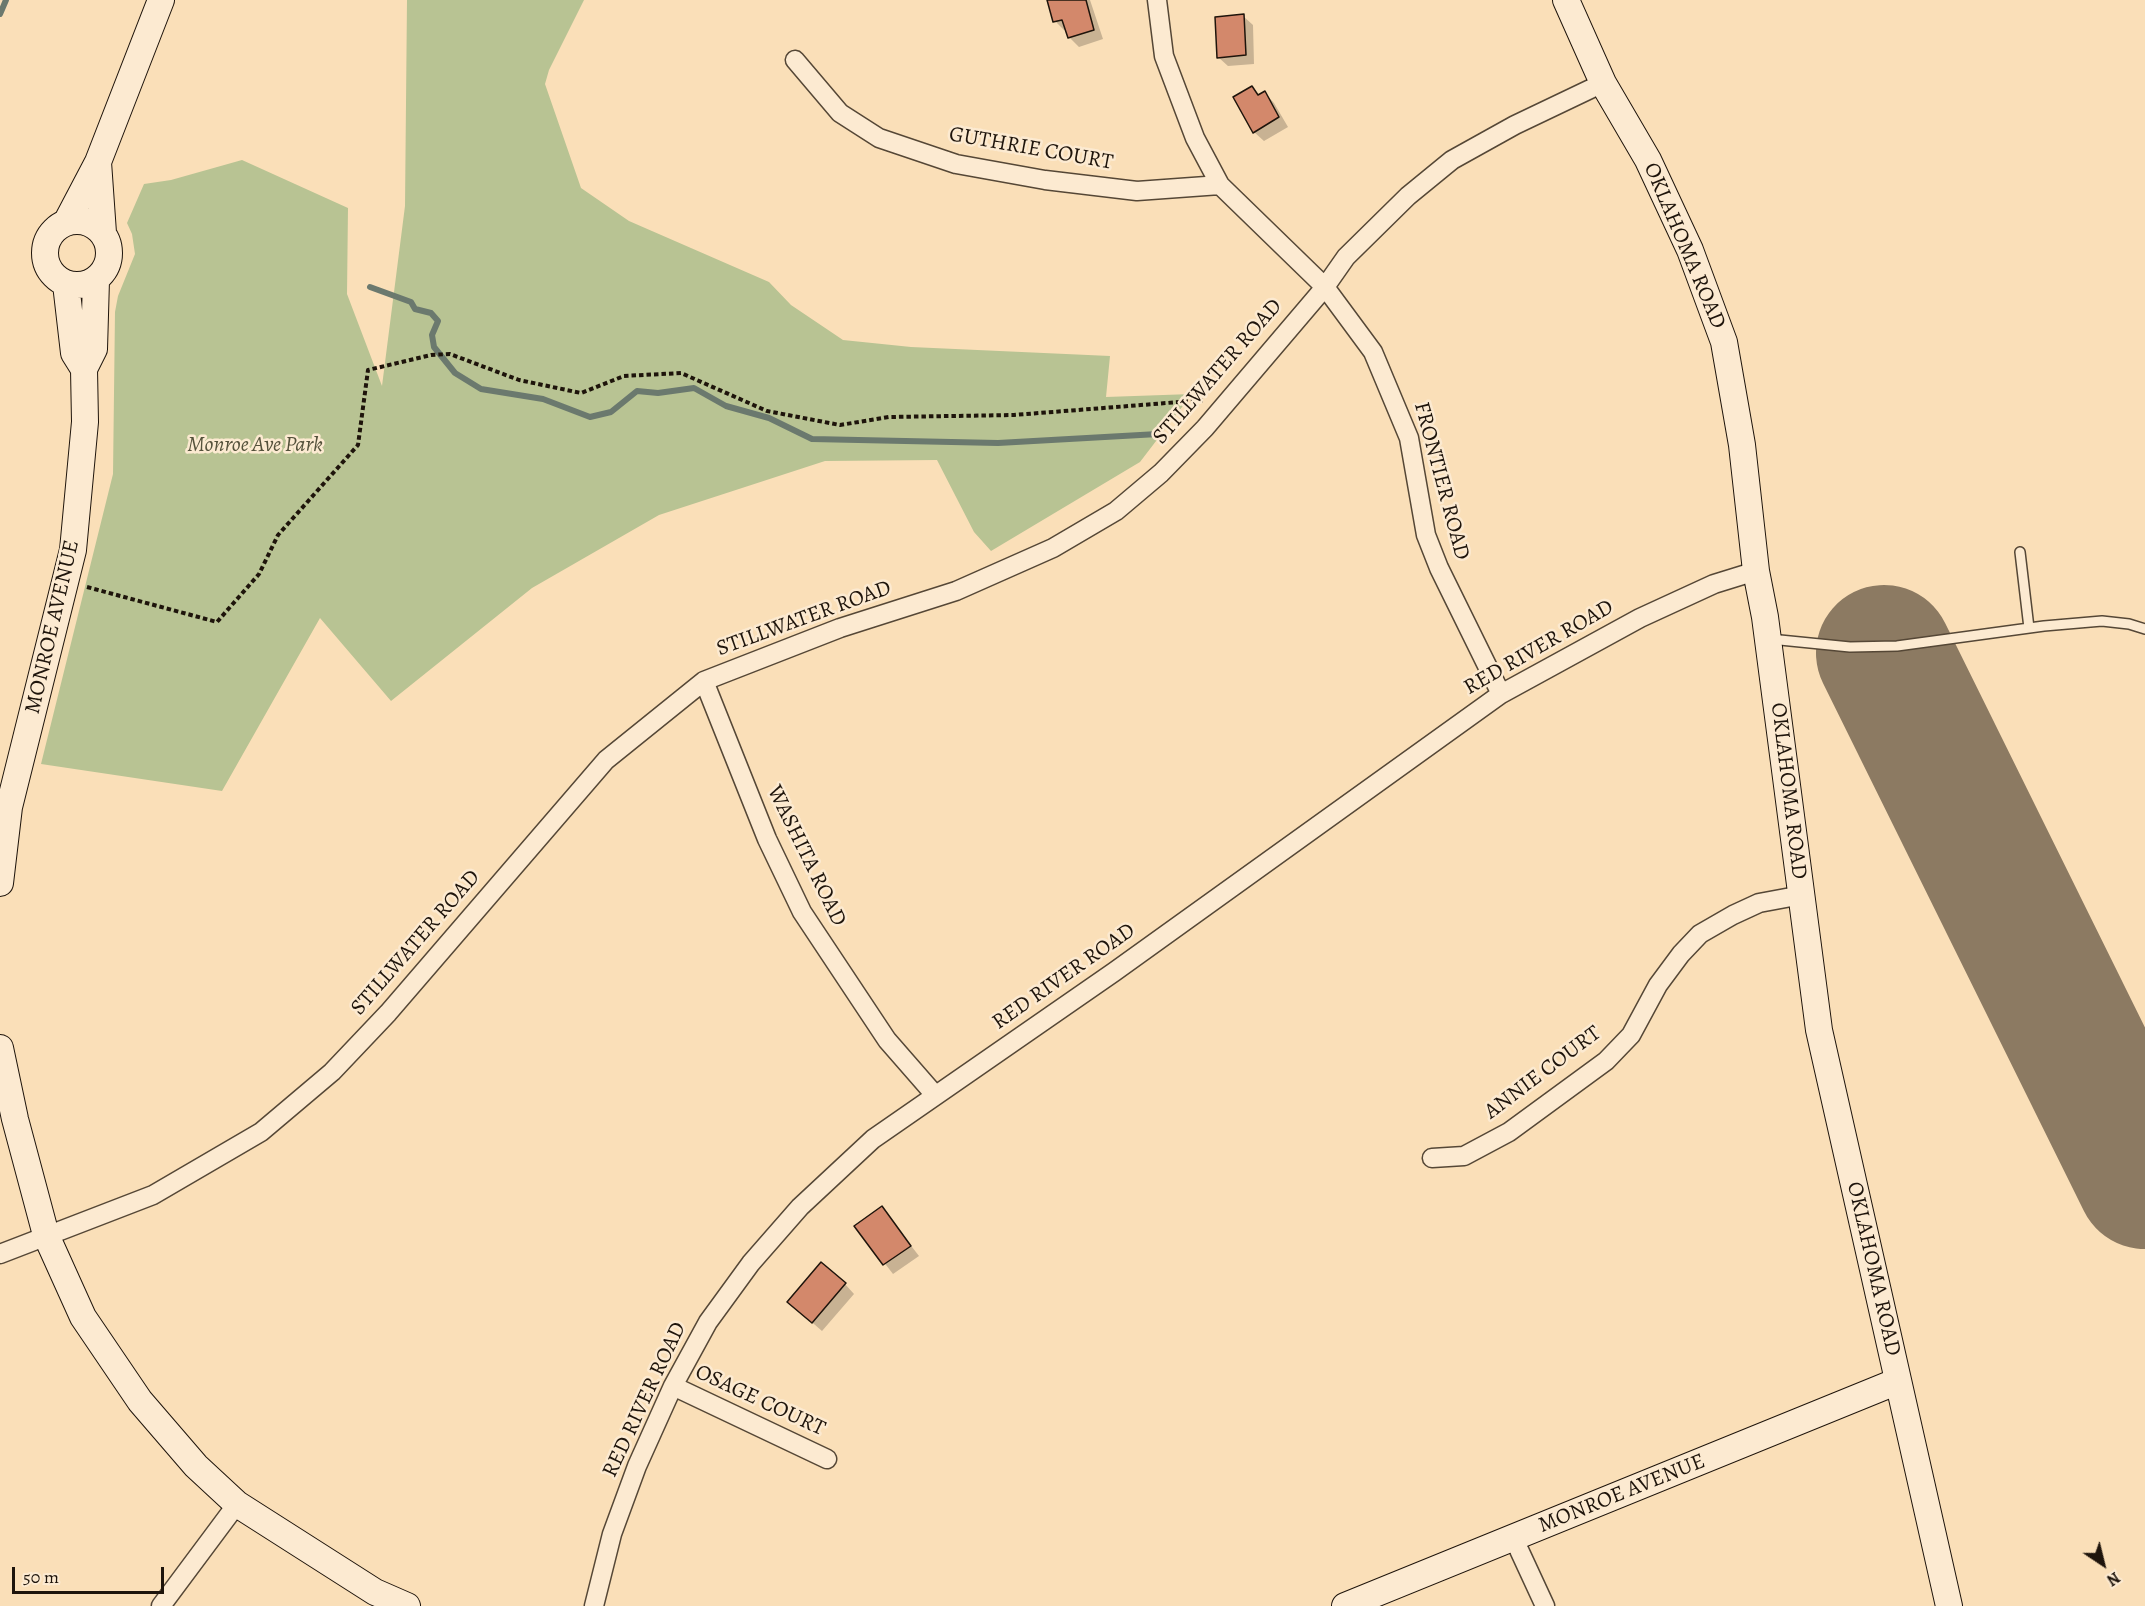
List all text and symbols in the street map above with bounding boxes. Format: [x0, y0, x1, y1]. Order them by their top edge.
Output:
street label: GUTHRIE COURT [947, 122, 1115, 176]
street label: OKLAHOMA ROAD [1637, 159, 1731, 333]
street label: STILLWATER ROAD [1148, 294, 1288, 450]
street label: FRONTIER ROAD [1407, 399, 1475, 563]
park label: Monroe Ave Park [187, 433, 323, 459]
street label: MONROE AVENUE [20, 538, 86, 716]
street label: STILLWATER ROAD [713, 575, 895, 663]
street label: RED RIVER ROAD [1459, 594, 1619, 702]
street label: OKLAHOMA ROAD [1764, 701, 1812, 881]
street label: WASHITA ROAD [761, 781, 851, 931]
street label: STILLWATER ROAD [346, 865, 486, 1021]
street label: RED RIVER ROAD [987, 918, 1141, 1036]
street label: ANNIE COURT [1480, 1021, 1606, 1125]
street label: OKLAHOMA ROAD [1840, 1179, 1906, 1359]
street label: RED RIVER ROAD [597, 1318, 693, 1482]
street label: OSAGE COURT [691, 1359, 829, 1443]
street label: MONROE AVENUE [1535, 1449, 1709, 1539]
north arrow [2073, 1534, 2133, 1594]
scale bar [15, 1555, 166, 1593]
text: 50 m [23, 1565, 59, 1589]
text: N [2102, 1566, 2124, 1591]

